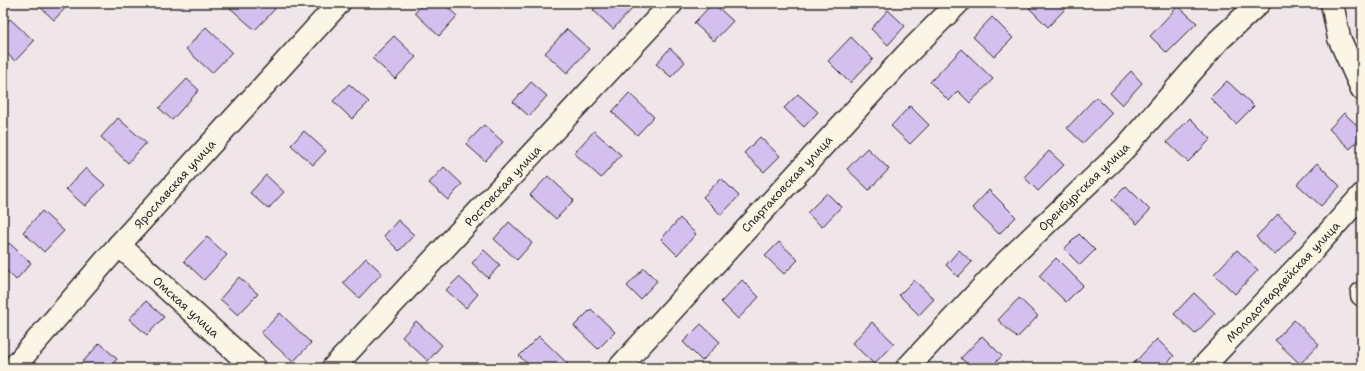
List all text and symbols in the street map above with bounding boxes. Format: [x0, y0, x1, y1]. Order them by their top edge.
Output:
street label: Спартаковская улица [738, 132, 837, 236]
street label: Ярославская улица [131, 136, 220, 232]
street label: Оренбургская улица [1035, 139, 1134, 235]
street label: Ростовская улица [461, 142, 545, 230]
street label: Молодогвардейская улица [1222, 218, 1344, 346]
street label: Омская улица [149, 273, 223, 341]

